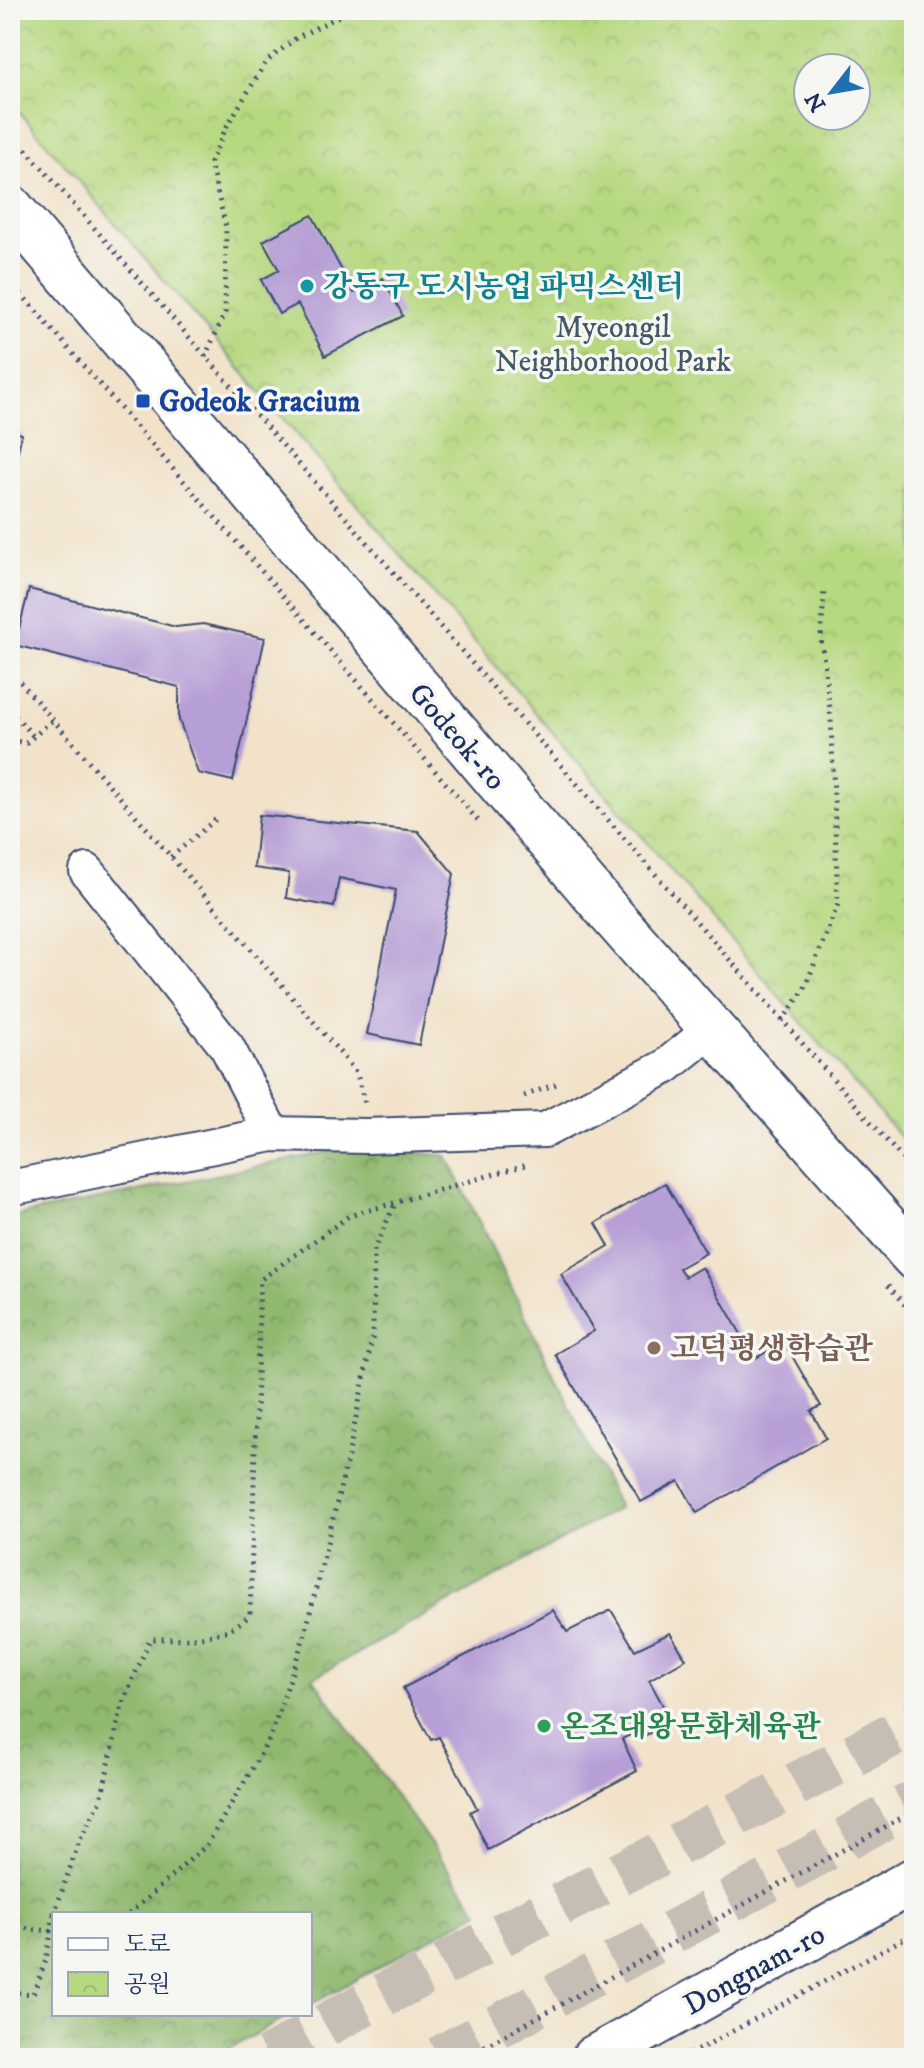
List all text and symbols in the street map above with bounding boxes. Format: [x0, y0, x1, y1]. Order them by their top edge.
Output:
north arrow [792, 52, 872, 132]
text: N [800, 87, 832, 116]
place label: 강동구 도시농업 파믹스센터 [323, 269, 684, 306]
marker: 강동구 도시농업 파믹스센터 [298, 277, 316, 295]
park label: Myeongil Neighborhood Park [495, 310, 731, 381]
place label: Godeok Gracium [159, 384, 361, 421]
marker: Godeok Gracium [134, 392, 152, 410]
street label: Godeok-ro [400, 676, 514, 798]
place label: 고덕평생학습관 [670, 1331, 873, 1368]
marker: 고덕평생학습관 [645, 1339, 663, 1357]
place label: 온조대왕문화체육관 [560, 1709, 821, 1746]
marker: 온조대왕문화체육관 [535, 1717, 553, 1735]
legend [52, 1912, 312, 2016]
street label: Dongnam-ro [677, 1916, 832, 2024]
text: 도로 [124, 1930, 170, 1960]
text: 공원 [124, 1970, 170, 2000]

